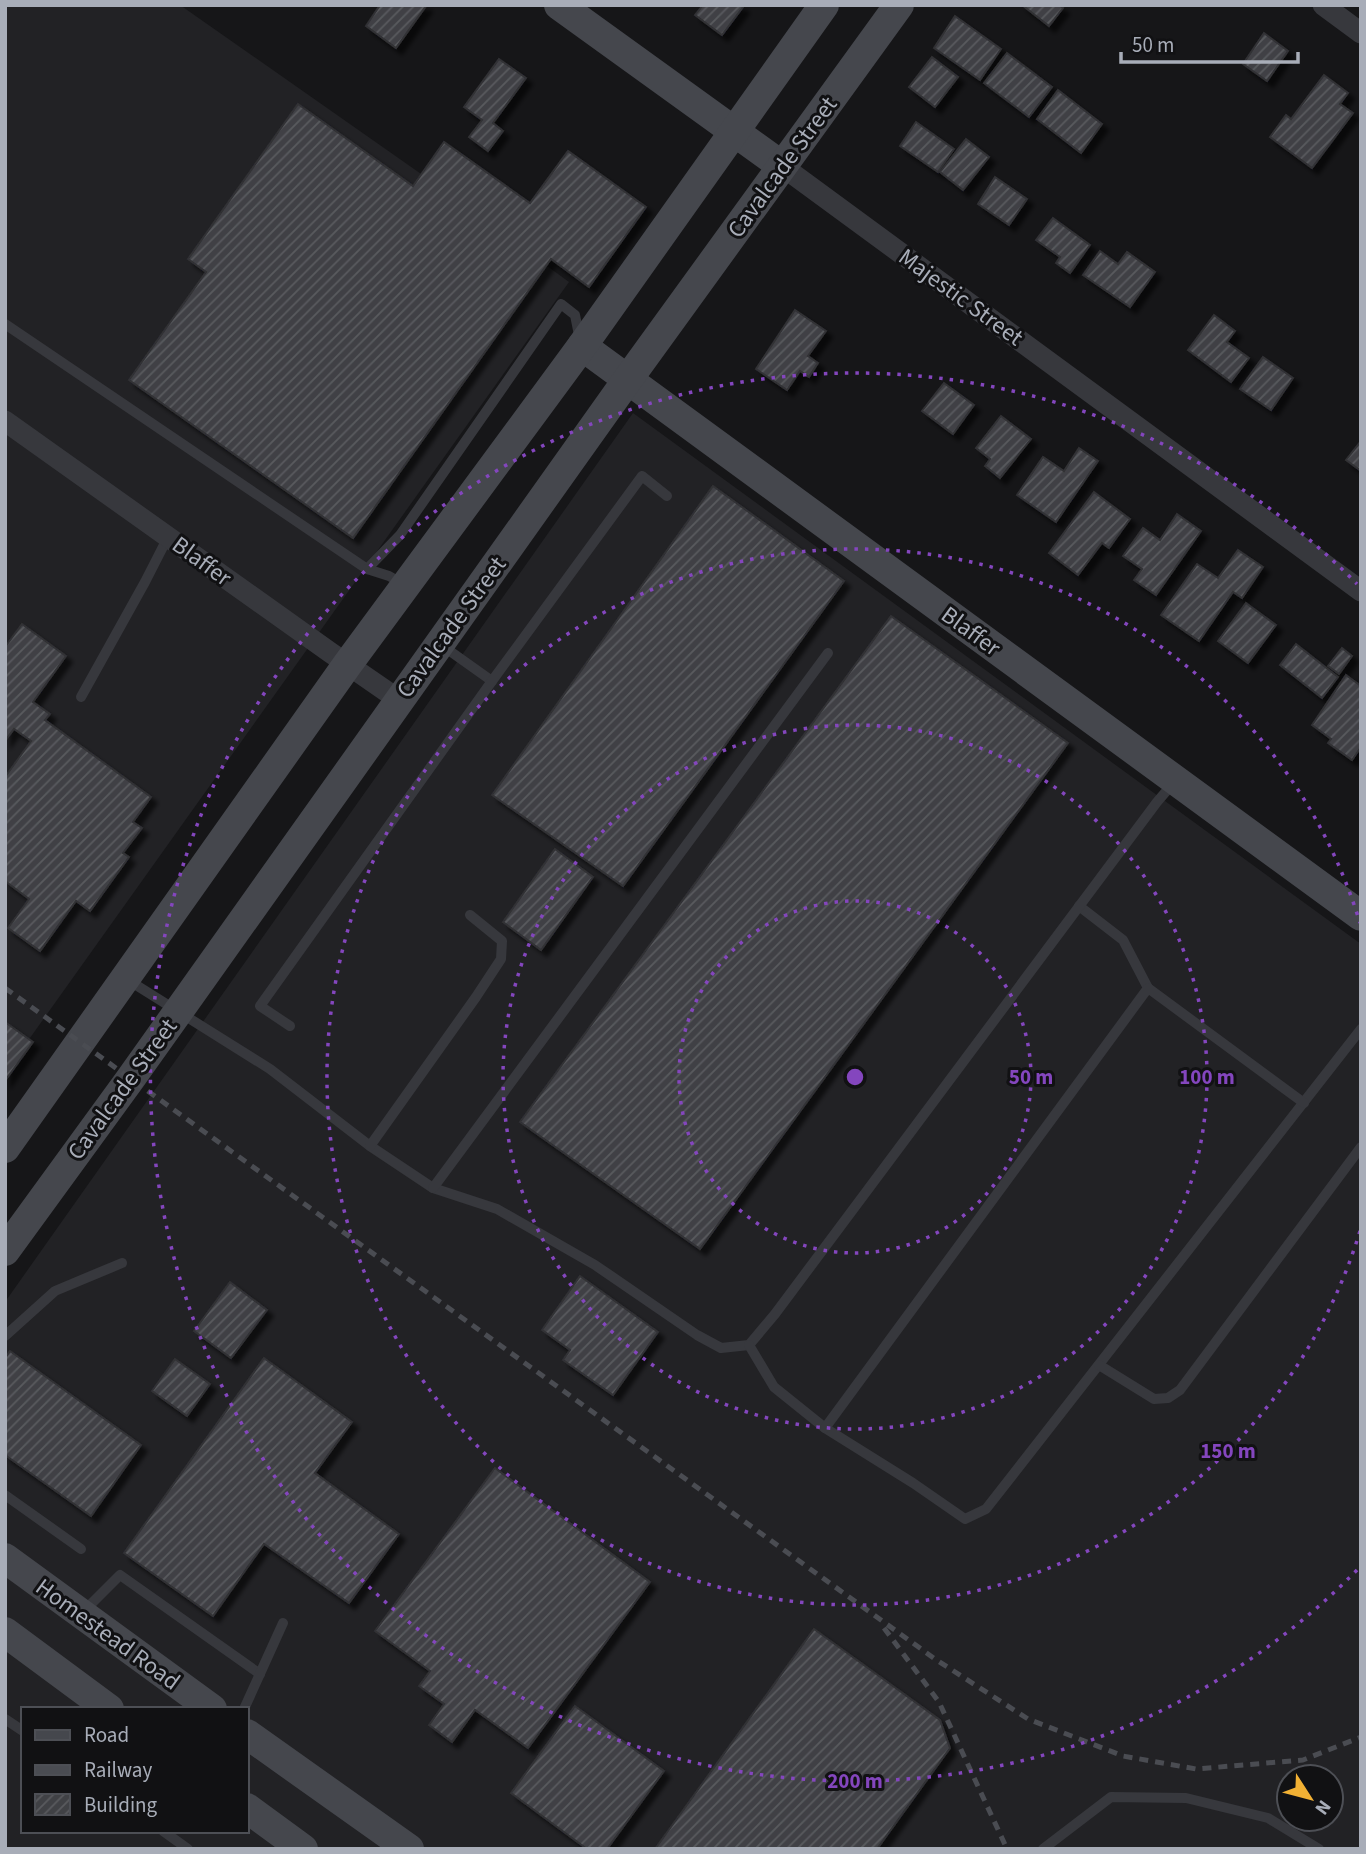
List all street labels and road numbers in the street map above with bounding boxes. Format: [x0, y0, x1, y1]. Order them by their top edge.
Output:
street label: Cavalcade Street [719, 89, 846, 245]
street label: Majestic Street [891, 240, 1030, 355]
street label: Blaffer [165, 528, 239, 595]
street label: Cavalcade Street [388, 549, 515, 705]
street label: Blaffer [934, 598, 1008, 665]
street label: Cavalcade Street [59, 1011, 186, 1167]
street label: Homestead Road [28, 1570, 187, 1699]

